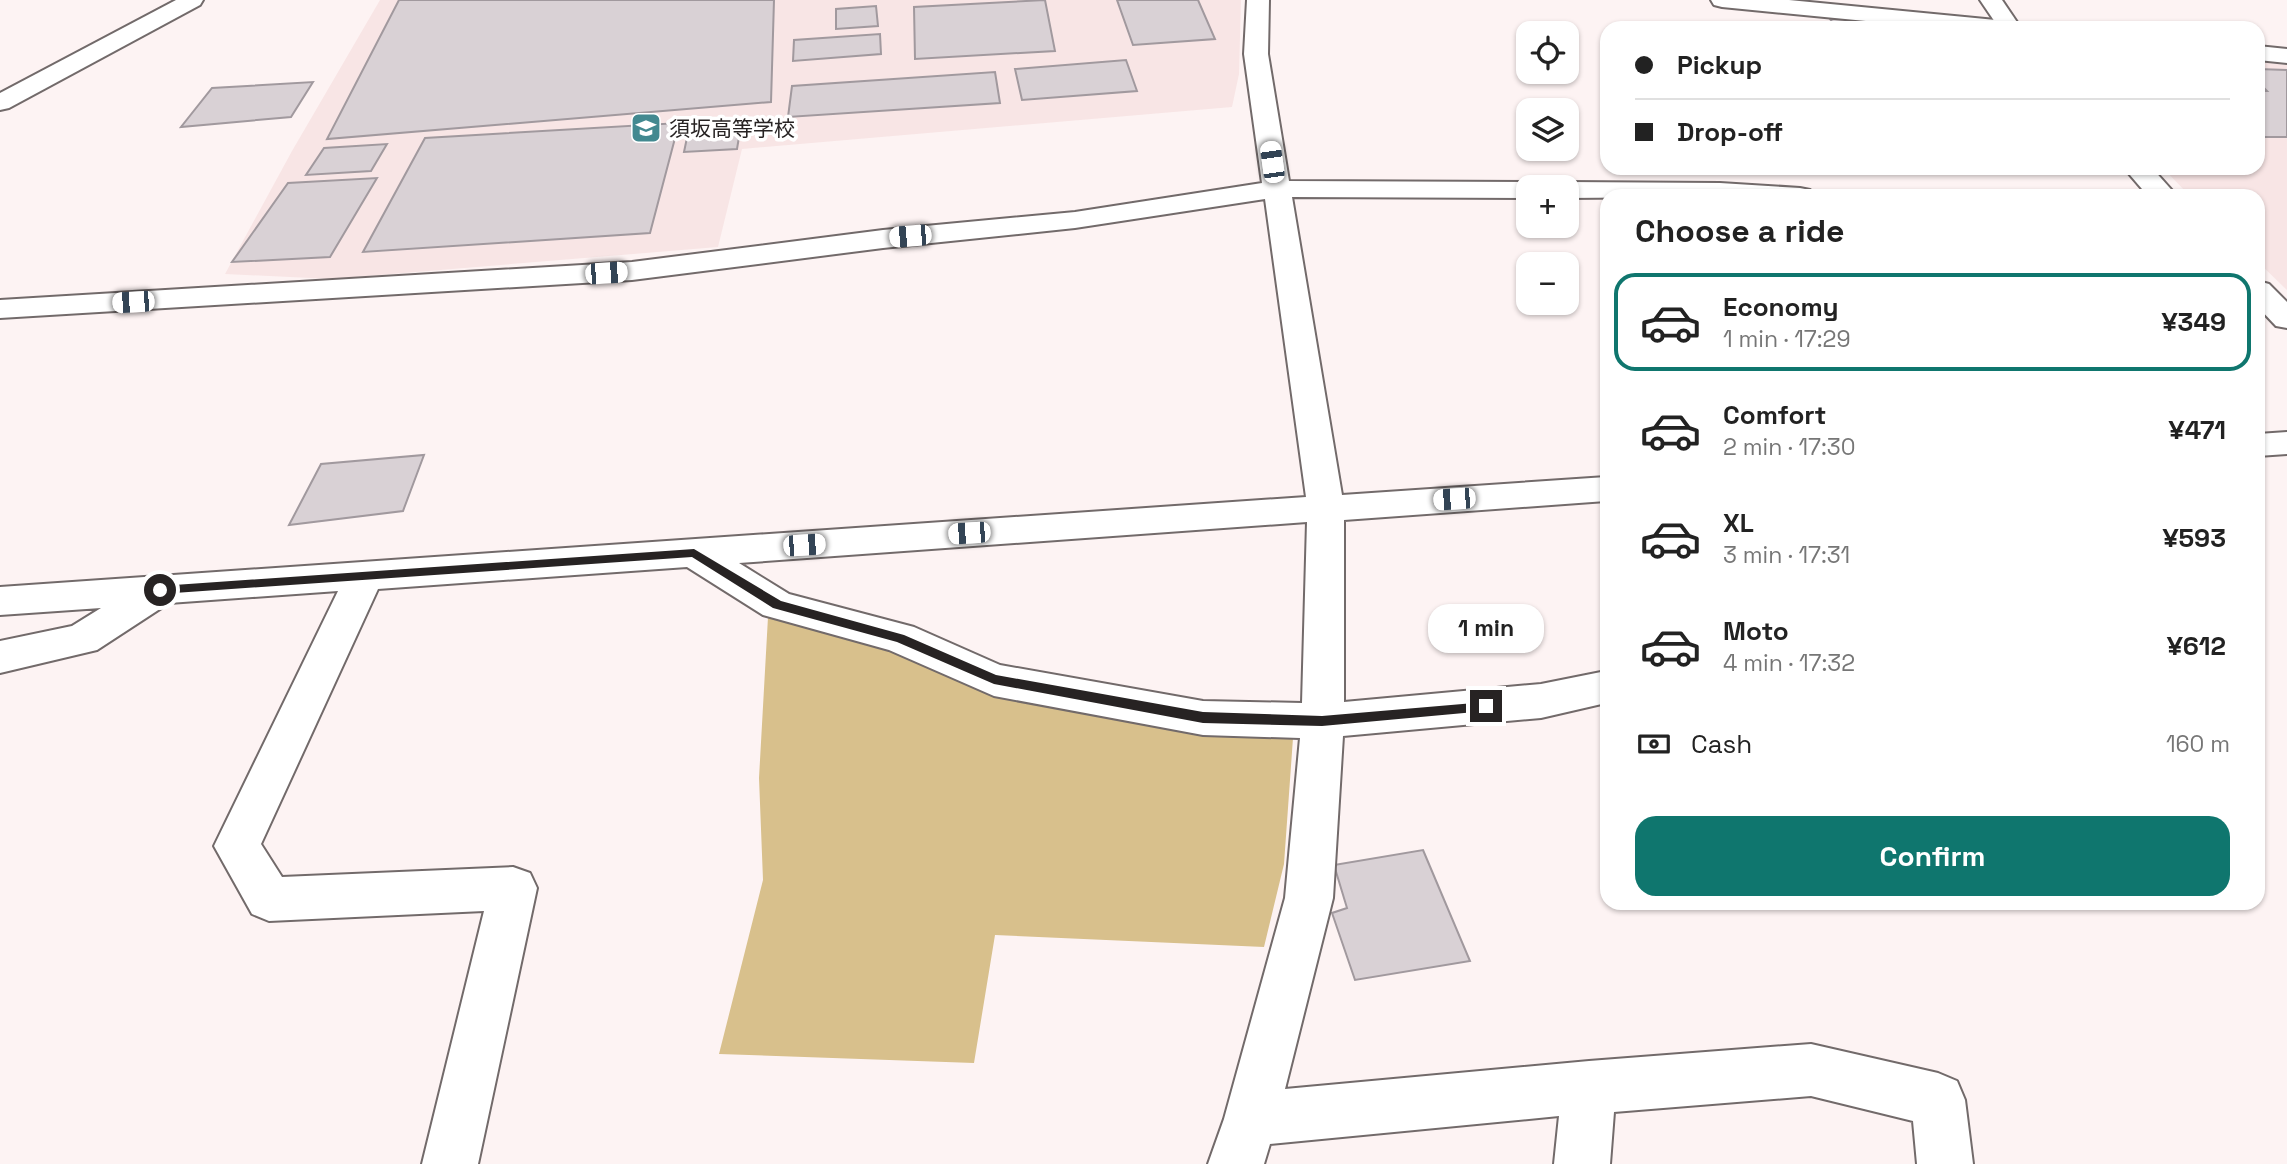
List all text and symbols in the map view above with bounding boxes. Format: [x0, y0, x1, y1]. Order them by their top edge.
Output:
map controls [1516, 21, 1579, 315]
button: locate [1516, 21, 1579, 84]
text: Pickup [1677, 48, 1762, 82]
button: layers [1516, 98, 1579, 161]
school or university icon: 須坂高等学校 [629, 111, 663, 145]
place label: 須坂高等学校 [669, 115, 795, 142]
text: Drop-off [1677, 115, 1783, 149]
car [1259, 140, 1286, 184]
button: + [1516, 175, 1579, 238]
text: Choose a ride [1635, 211, 1845, 251]
car [889, 224, 932, 248]
button: − [1516, 252, 1579, 315]
car [585, 261, 628, 285]
car [112, 290, 155, 314]
text: Economy [1723, 290, 1839, 324]
icon: car [1639, 291, 1702, 354]
text: ¥349 [2161, 305, 2226, 339]
text: 1 min · 17:29 [1723, 324, 1850, 354]
text: Comfort [1723, 398, 1826, 432]
icon: car [1639, 399, 1702, 462]
text: ¥471 [2169, 413, 2226, 447]
text: 2 min · 17:30 [1723, 432, 1855, 462]
car [1433, 487, 1476, 511]
text: XL [1723, 506, 1754, 540]
icon: car [1639, 507, 1702, 570]
car [948, 521, 991, 545]
text: ¥593 [2162, 521, 2226, 555]
car [783, 533, 826, 557]
text: 3 min · 17:31 [1723, 540, 1850, 570]
route start [144, 574, 176, 606]
callout: 1 min [1428, 604, 1544, 654]
text: 1 min [1458, 613, 1514, 643]
text: Moto [1723, 614, 1789, 648]
icon: car [1639, 615, 1702, 678]
text: ¥612 [2167, 629, 2226, 663]
text: 4 min · 17:32 [1723, 648, 1855, 678]
route end [1470, 690, 1502, 722]
icon: cash [1635, 725, 1673, 763]
text: Cash [1691, 727, 1752, 761]
text: 160 m [2166, 729, 2230, 759]
button: Confirm [1635, 816, 2230, 896]

